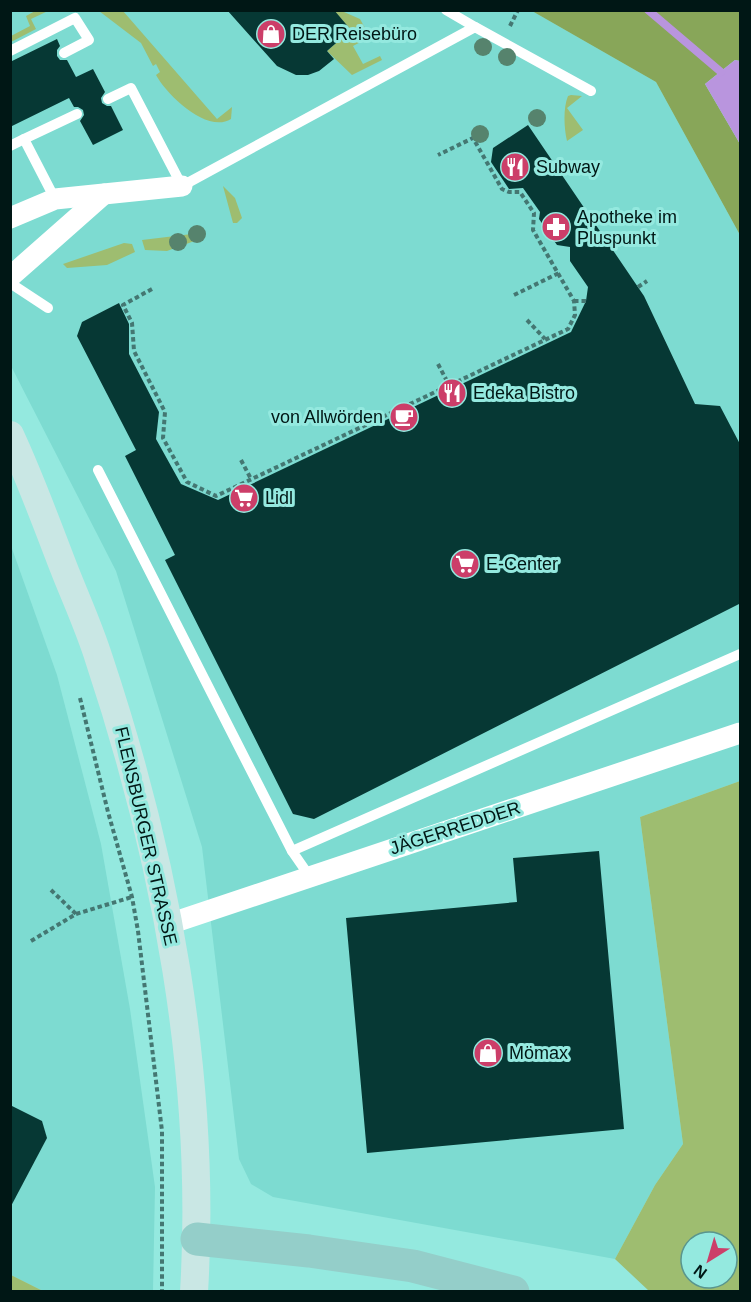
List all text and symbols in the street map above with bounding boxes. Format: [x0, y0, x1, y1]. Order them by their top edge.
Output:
shop icon: DER Reisebüro [255, 18, 287, 50]
place label: DER Reisebüro [292, 24, 417, 44]
restaurant icon: Subway [499, 151, 531, 183]
place label: Subway [536, 157, 600, 177]
place label: Apotheke im Pluspunkt [577, 207, 677, 248]
pharmacy icon: Apotheke im Pluspunkt [540, 211, 572, 243]
restaurant icon: Edeka Bistro [436, 377, 468, 409]
place label: Edeka Bistro [473, 383, 575, 403]
cafe icon: von Allwörden [388, 401, 420, 433]
place label: von Allwörden [271, 407, 383, 427]
supermarket icon: Lidl [228, 482, 260, 514]
place label: Lidl [265, 488, 293, 508]
supermarket icon: E-Center [449, 548, 481, 580]
place label: E-Center [486, 554, 558, 574]
street label: FLENSBURGER STRASSE [111, 725, 181, 947]
street label: JÄGERREDDER [387, 797, 523, 859]
shop icon: Mömax [472, 1037, 504, 1069]
place label: Mömax [509, 1043, 568, 1063]
north arrow [679, 1230, 739, 1290]
text: N [691, 1261, 710, 1282]

